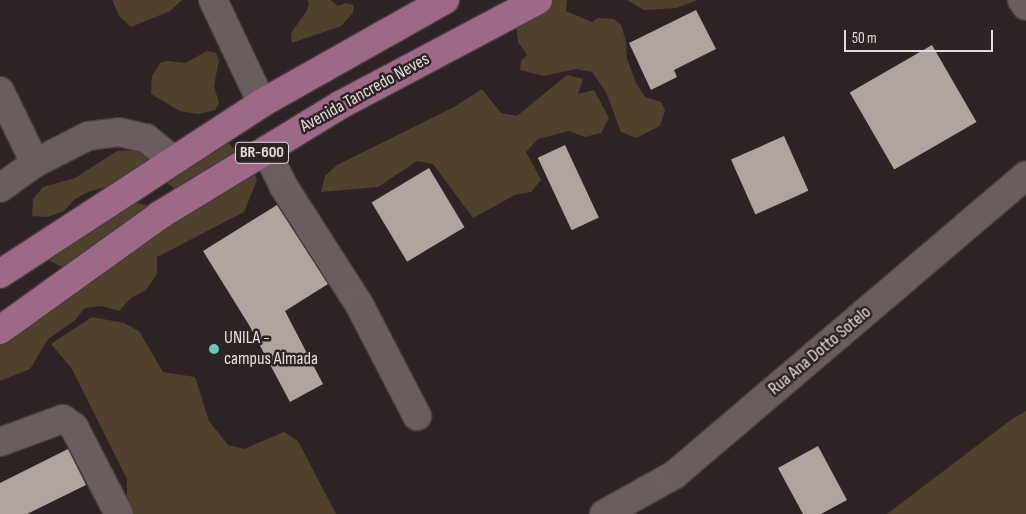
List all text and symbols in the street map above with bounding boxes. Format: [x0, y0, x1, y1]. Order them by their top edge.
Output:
scale bar [846, 20, 995, 52]
text: 50 m [852, 29, 877, 48]
street label: Avenida Tancredo Neves [297, 49, 433, 137]
road number: BR-600 [234, 140, 290, 167]
street label: Rua Ana Dotto Sotelo [764, 302, 876, 400]
place label: UNILA - campus Almada [224, 328, 318, 370]
marker: UNILA - campus Almada [208, 343, 220, 355]

